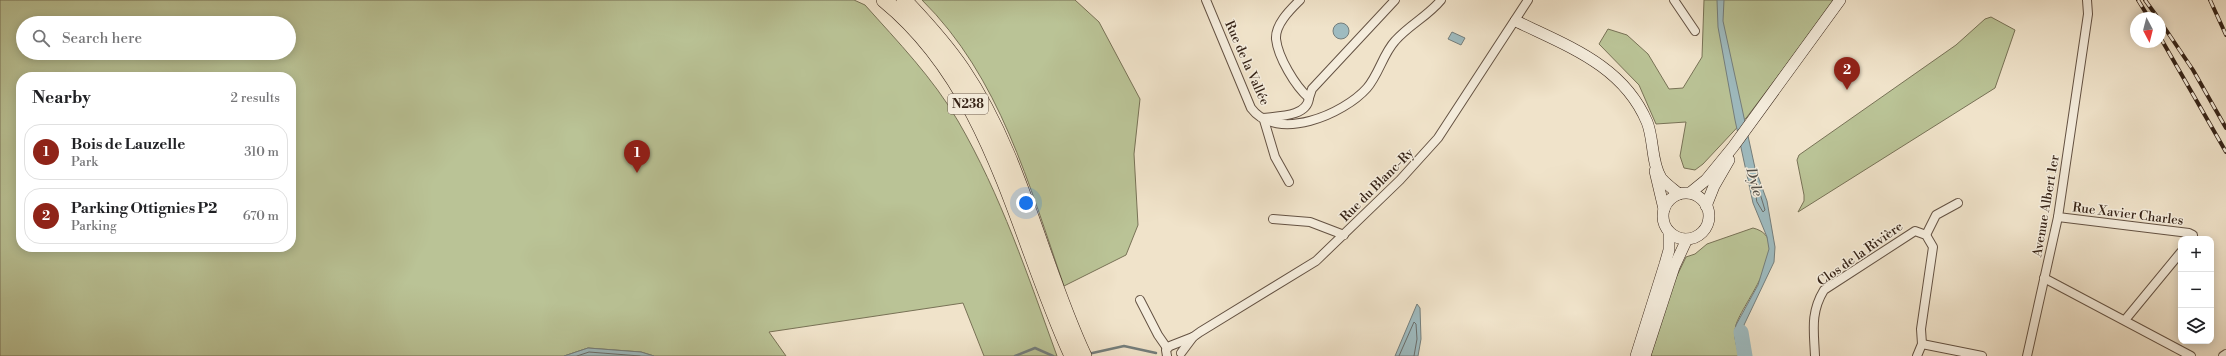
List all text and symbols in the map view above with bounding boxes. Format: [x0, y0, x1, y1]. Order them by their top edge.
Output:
north arrow [2130, 12, 2166, 48]
search box [16, 16, 296, 60]
street label: Rue de la Vallée [1221, 18, 1273, 108]
icon: search [30, 27, 52, 49]
text: Search here [62, 29, 142, 48]
pin: 2 [1834, 57, 1860, 90]
text: Nearby [32, 87, 91, 109]
text: 2 results [231, 90, 280, 106]
road number: N238 [948, 94, 988, 114]
text: Bois de Lauzelle [71, 135, 185, 154]
pin: 1 [624, 140, 650, 173]
text: 1 [43, 144, 49, 160]
text: 310 m [244, 144, 279, 160]
street label: Rue du Blanc-Ry [1337, 144, 1418, 225]
street label: Avenue Albert 1er [2029, 153, 2063, 259]
text: Park [71, 154, 98, 170]
water label: Dyle [1741, 165, 1767, 199]
your location [1016, 193, 1036, 213]
text: Parking Ottignies P2 [71, 199, 217, 218]
street label: Rue Xavier Charles [2072, 199, 2185, 229]
text: 2 [42, 208, 50, 224]
text: 670 m [243, 208, 279, 224]
text: Parking [71, 218, 117, 234]
street label: Clos de la Rivière [1814, 218, 1906, 289]
map controls [2178, 236, 2214, 344]
button: + [2178, 236, 2214, 272]
button: − [2178, 272, 2214, 308]
button: layers [2178, 308, 2214, 344]

